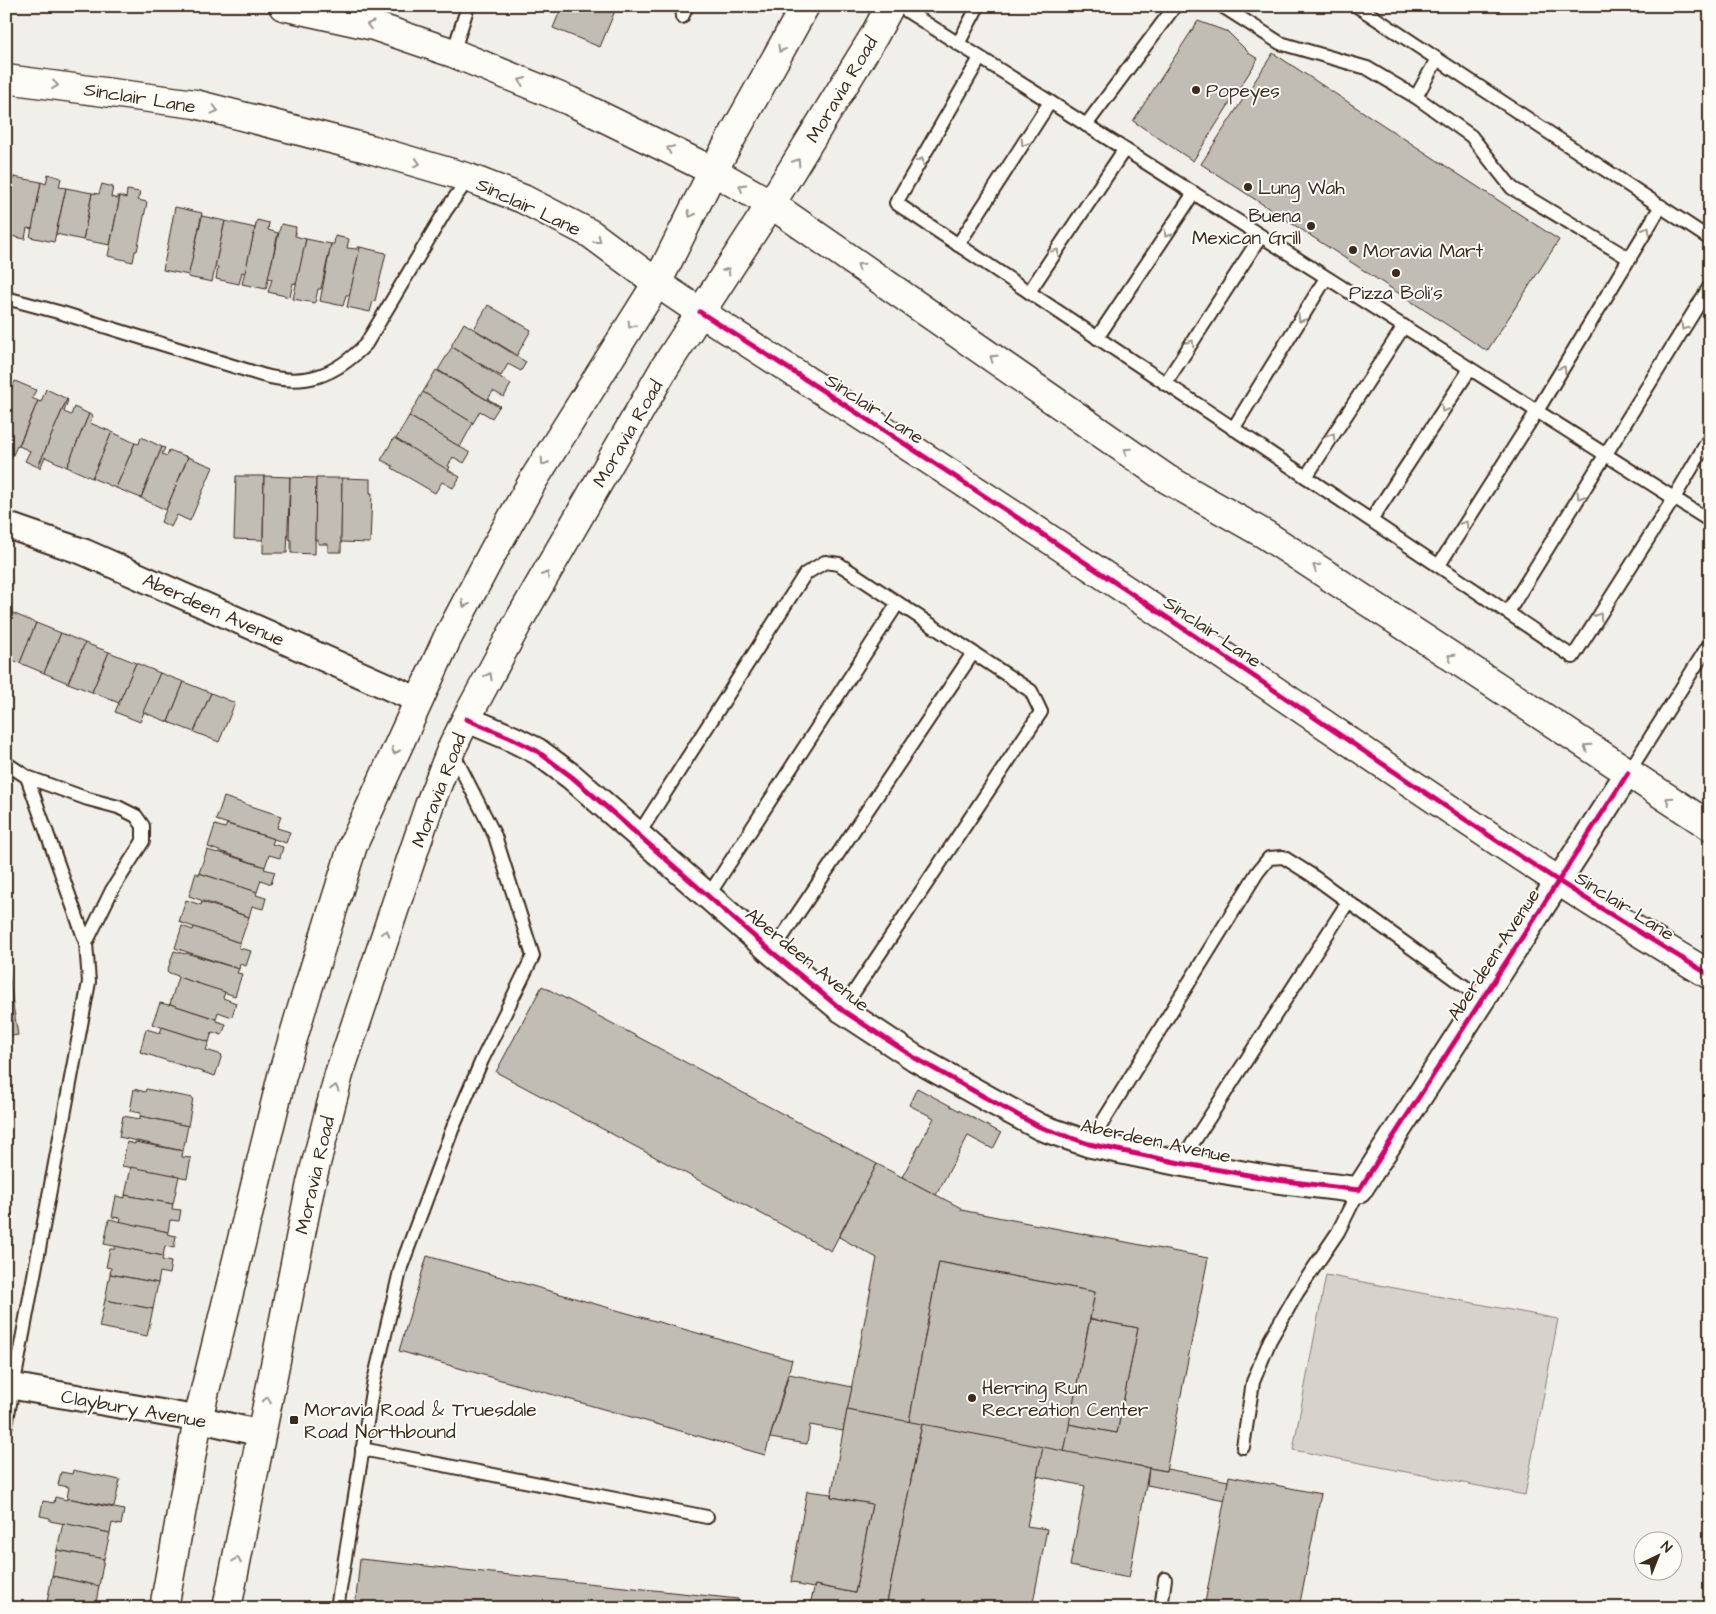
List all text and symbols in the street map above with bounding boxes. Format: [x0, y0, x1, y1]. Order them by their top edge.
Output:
one-way arrow [366, 21, 374, 31]
street label: Moravia Road [800, 31, 885, 148]
one-way arrow [778, 44, 788, 53]
street label: Sinclair Lane [82, 76, 198, 121]
one-way arrow [518, 77, 527, 88]
place label: Popeyes [1206, 78, 1280, 106]
one-way arrow [51, 79, 59, 90]
marker: Popeyes [1190, 84, 1202, 96]
one-way arrow [211, 104, 220, 115]
one-way arrow [1020, 138, 1030, 147]
one-way arrow [666, 146, 675, 156]
one-way arrow [412, 157, 421, 167]
one-way arrow [914, 158, 924, 167]
one-way arrow [790, 159, 800, 168]
street label: Sinclair Lane [472, 171, 585, 243]
place label: Lung Wah [1258, 175, 1345, 203]
marker: Lung Wah [1242, 181, 1254, 193]
one-way arrow [739, 184, 748, 194]
place label: Buena Mexican Grill [1192, 203, 1301, 252]
one-way arrow [687, 209, 698, 218]
marker: Buena Mexican Grill [1305, 220, 1317, 232]
one-way arrow [1640, 227, 1650, 236]
one-way arrow [1164, 228, 1173, 237]
one-way arrow [592, 234, 602, 243]
place label: Moravia Mart [1363, 238, 1483, 265]
marker: Moravia Mart [1347, 244, 1359, 256]
one-way arrow [1050, 248, 1059, 257]
one-way arrow [856, 263, 866, 272]
marker: Pizza Boli's [1390, 267, 1402, 279]
one-way arrow [721, 268, 730, 277]
place label: Pizza Boli's [1349, 280, 1443, 307]
one-way arrow [1297, 314, 1307, 323]
one-way arrow [627, 319, 637, 328]
one-way arrow [1681, 322, 1691, 331]
one-way arrow [1185, 339, 1194, 349]
one-way arrow [989, 355, 999, 364]
one-way arrow [1556, 366, 1566, 375]
street label: Sinclair Lane [820, 367, 929, 451]
street label: Moravia Road [587, 375, 670, 493]
one-way arrow [1441, 404, 1450, 413]
one-way arrow [1326, 432, 1335, 442]
one-way arrow [1123, 448, 1132, 457]
one-way arrow [541, 457, 551, 466]
one-way arrow [1577, 491, 1587, 500]
one-way arrow [1459, 521, 1469, 530]
one-way arrow [1312, 564, 1322, 573]
street label: Aberdeen Avenue [138, 567, 289, 654]
one-way arrow [539, 571, 549, 580]
street label: Sinclair Lane [1158, 590, 1266, 675]
one-way arrow [461, 599, 471, 608]
one-way arrow [1593, 612, 1602, 621]
one-way arrow [1448, 654, 1457, 663]
one-way arrow [483, 672, 493, 681]
street label: Moravia Road [405, 729, 474, 851]
one-way arrow [1583, 743, 1592, 753]
one-way arrow [391, 746, 402, 755]
one-way arrow [1665, 797, 1674, 806]
street label: Sinclair Lane [1569, 865, 1679, 948]
street label: Aberdeen Avenue [1441, 883, 1547, 1026]
street label: Aberdeen Avenue [739, 902, 875, 1019]
one-way arrow [380, 930, 390, 938]
one-way arrow [330, 1084, 340, 1092]
street label: Aberdeen Avenue [1078, 1112, 1233, 1171]
street label: Moravia Road [289, 1113, 342, 1237]
place label: Herring Run Recreation Center [982, 1375, 1149, 1424]
street label: Claybury Avenue [59, 1383, 209, 1437]
marker: Herring Run Recreation Center [966, 1392, 978, 1404]
one-way arrow [261, 1396, 272, 1405]
place label: Moravia Road & Truesdale Road Northbound [304, 1397, 537, 1446]
marker: Moravia Road & Truesdale Road Northbound [288, 1414, 300, 1426]
north arrow [1634, 1532, 1684, 1582]
text: N [1656, 1537, 1676, 1558]
one-way arrow [231, 1555, 241, 1564]

